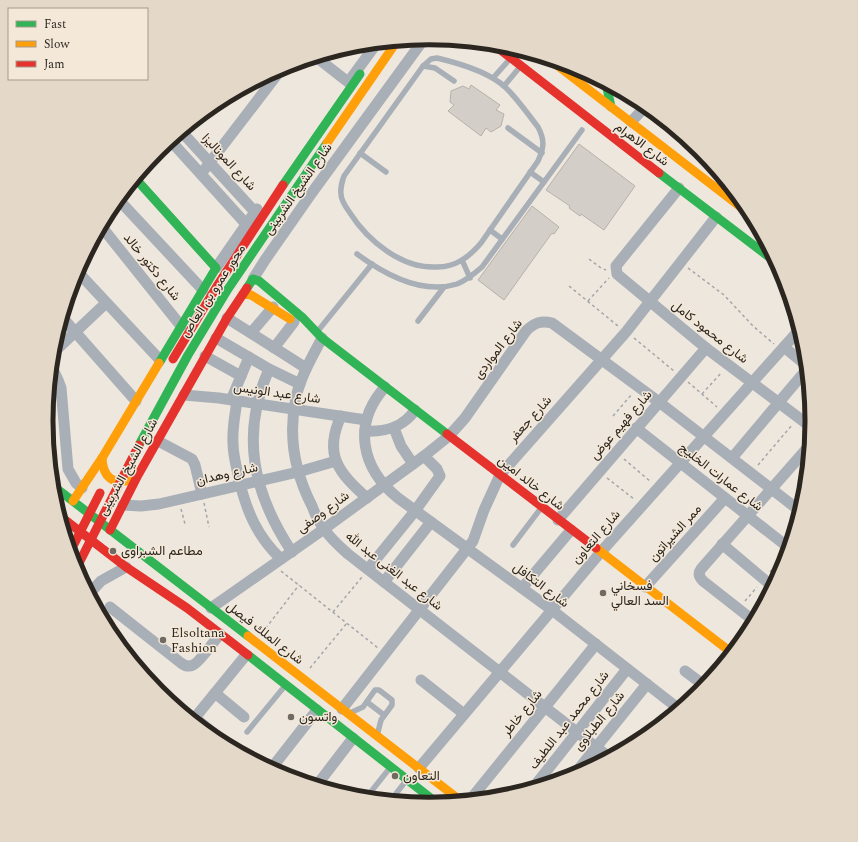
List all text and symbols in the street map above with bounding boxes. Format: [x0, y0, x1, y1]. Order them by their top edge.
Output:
legend [8, 8, 148, 80]
text: Fast [44, 15, 66, 34]
text: Slow [44, 35, 70, 54]
text: Jam [44, 55, 65, 74]
street label: شارع الاهرام [611, 117, 673, 171]
street label: شارع الموناليزا [197, 129, 261, 195]
street label: شارع الشيخ الشربينى [259, 139, 337, 239]
street label: شارع دكتور خالد [118, 229, 186, 305]
street label: محور عمرو بن العاص [175, 240, 251, 342]
street label: شارع محمود كامل [667, 296, 753, 368]
street label: شارع المواردى [469, 315, 527, 383]
street label: شارع عبد الونيس [232, 377, 322, 409]
street label: شارع فهيم عوض [585, 386, 657, 464]
street label: شارع جعفر [503, 391, 557, 448]
street label: شارع الشيخ الشربينى [93, 415, 163, 519]
street label: شارع عمارات الخليج [675, 438, 767, 516]
street label: شارع خالد امين [493, 451, 569, 515]
street label: شارع وهدان [194, 457, 260, 491]
street label: شارع وصفى [292, 486, 354, 538]
street label: ممر الشيراتون [644, 500, 706, 566]
street label: شارع التعاون [567, 505, 625, 569]
street label: شارع عبد الغنى عبد الله [341, 527, 447, 615]
place label: مطاعم الشبراوى [121, 541, 203, 561]
marker: مطاعم الشبراوى [108, 546, 118, 556]
street label: شارع التكافل [509, 557, 573, 613]
place label: فسخاني السد العالي [611, 576, 669, 611]
marker: فسخاني السد العالي [598, 588, 608, 598]
street label: شارع الملك فيصل [222, 596, 308, 670]
place label: Elsoltana Fashion [171, 623, 225, 658]
marker: Elsoltana Fashion [158, 635, 168, 645]
street label: شارع محمد عبد اللطيف [524, 666, 614, 774]
street label: شارع خاطر [496, 685, 547, 741]
street label: شارع الطبلاوى [569, 687, 629, 755]
place label: واتسون [299, 707, 338, 727]
marker: واتسون [286, 712, 296, 722]
place label: التعاون [403, 766, 440, 786]
marker: التعاون [390, 771, 400, 781]

